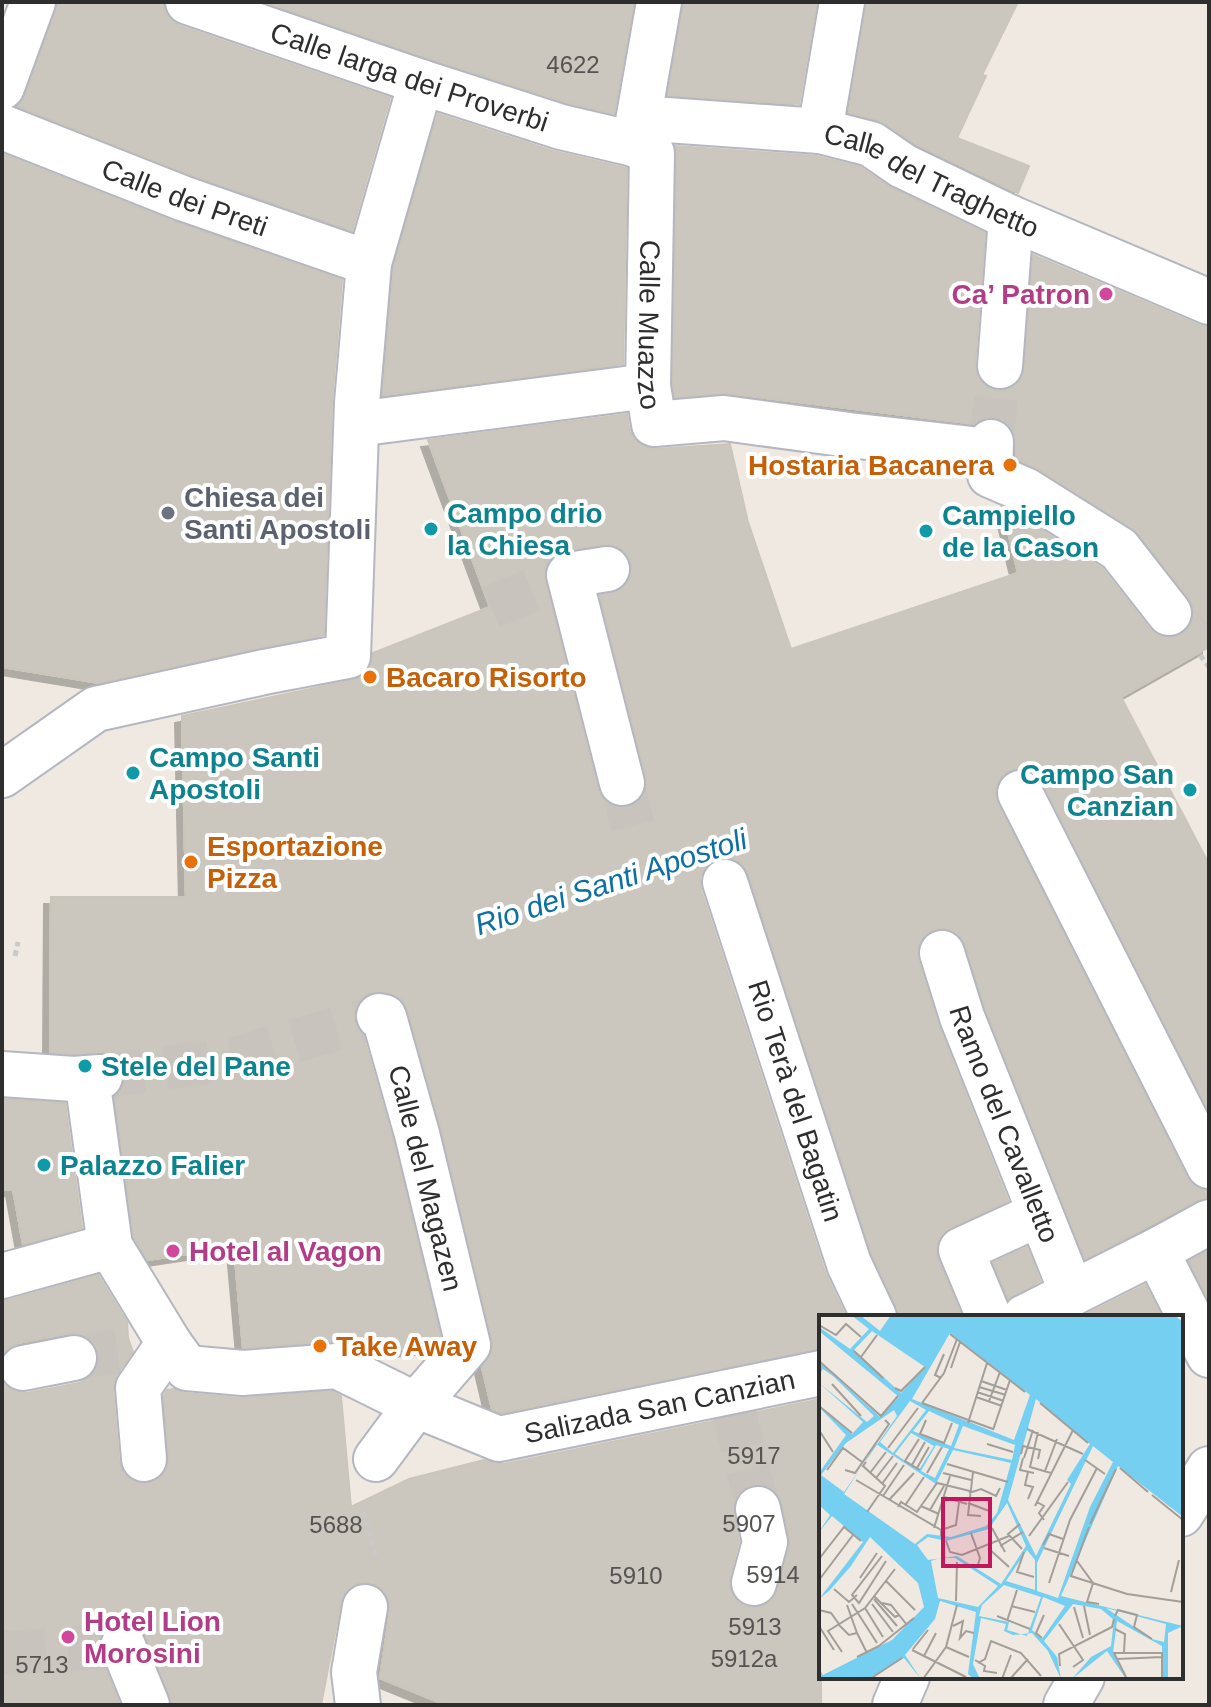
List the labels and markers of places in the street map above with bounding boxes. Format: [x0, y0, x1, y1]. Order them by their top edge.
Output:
place label: Ca’ Patron [952, 279, 1090, 310]
marker: Ca’ Patron [1097, 285, 1115, 303]
place label: Hostaria Bacanera [748, 450, 994, 481]
marker: Hostaria Bacanera [1001, 456, 1019, 474]
place label: Chiesa dei Santi Apostoli [184, 482, 371, 545]
place label: Campo drio la Chiesa [447, 498, 603, 561]
place label: Campiello de la Cason [942, 500, 1099, 563]
marker: Chiesa dei Santi Apostoli [159, 504, 177, 522]
marker: Campo drio la Chiesa [422, 520, 440, 538]
marker: Campiello de la Cason [917, 522, 935, 540]
place label: Bacaro Risorto [386, 662, 587, 693]
marker: Bacaro Risorto [361, 668, 379, 686]
place label: Campo Santi Apostoli [149, 742, 320, 805]
place label: Campo San Canzian [1020, 759, 1174, 822]
marker: Campo Santi Apostoli [124, 764, 142, 782]
marker: Campo San Canzian [1181, 781, 1199, 799]
place label: Esportazione Pizza [207, 831, 383, 894]
marker: Esportazione Pizza [182, 853, 200, 871]
place label: Stele del Pane [101, 1051, 291, 1082]
marker: Stele del Pane [76, 1057, 94, 1075]
place label: Palazzo Falier [60, 1150, 245, 1181]
marker: Palazzo Falier [35, 1156, 53, 1174]
place label: Hotel al Vagon [189, 1236, 382, 1267]
marker: Hotel al Vagon [164, 1242, 182, 1260]
place label: Take Away [336, 1331, 478, 1362]
marker: Take Away [311, 1337, 329, 1355]
place label: Hotel Lion Morosini [84, 1606, 221, 1669]
marker: Hotel Lion Morosini [59, 1628, 77, 1646]

